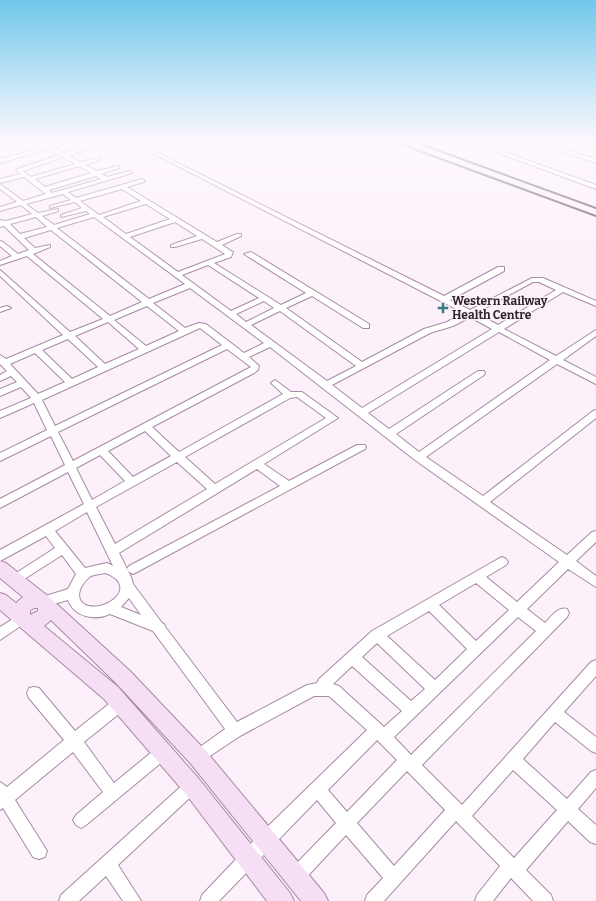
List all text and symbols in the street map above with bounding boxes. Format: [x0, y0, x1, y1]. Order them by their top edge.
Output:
place label: Western Railway Health Centre [452, 294, 548, 322]
marker: Western Railway Health Centre [437, 302, 449, 314]

